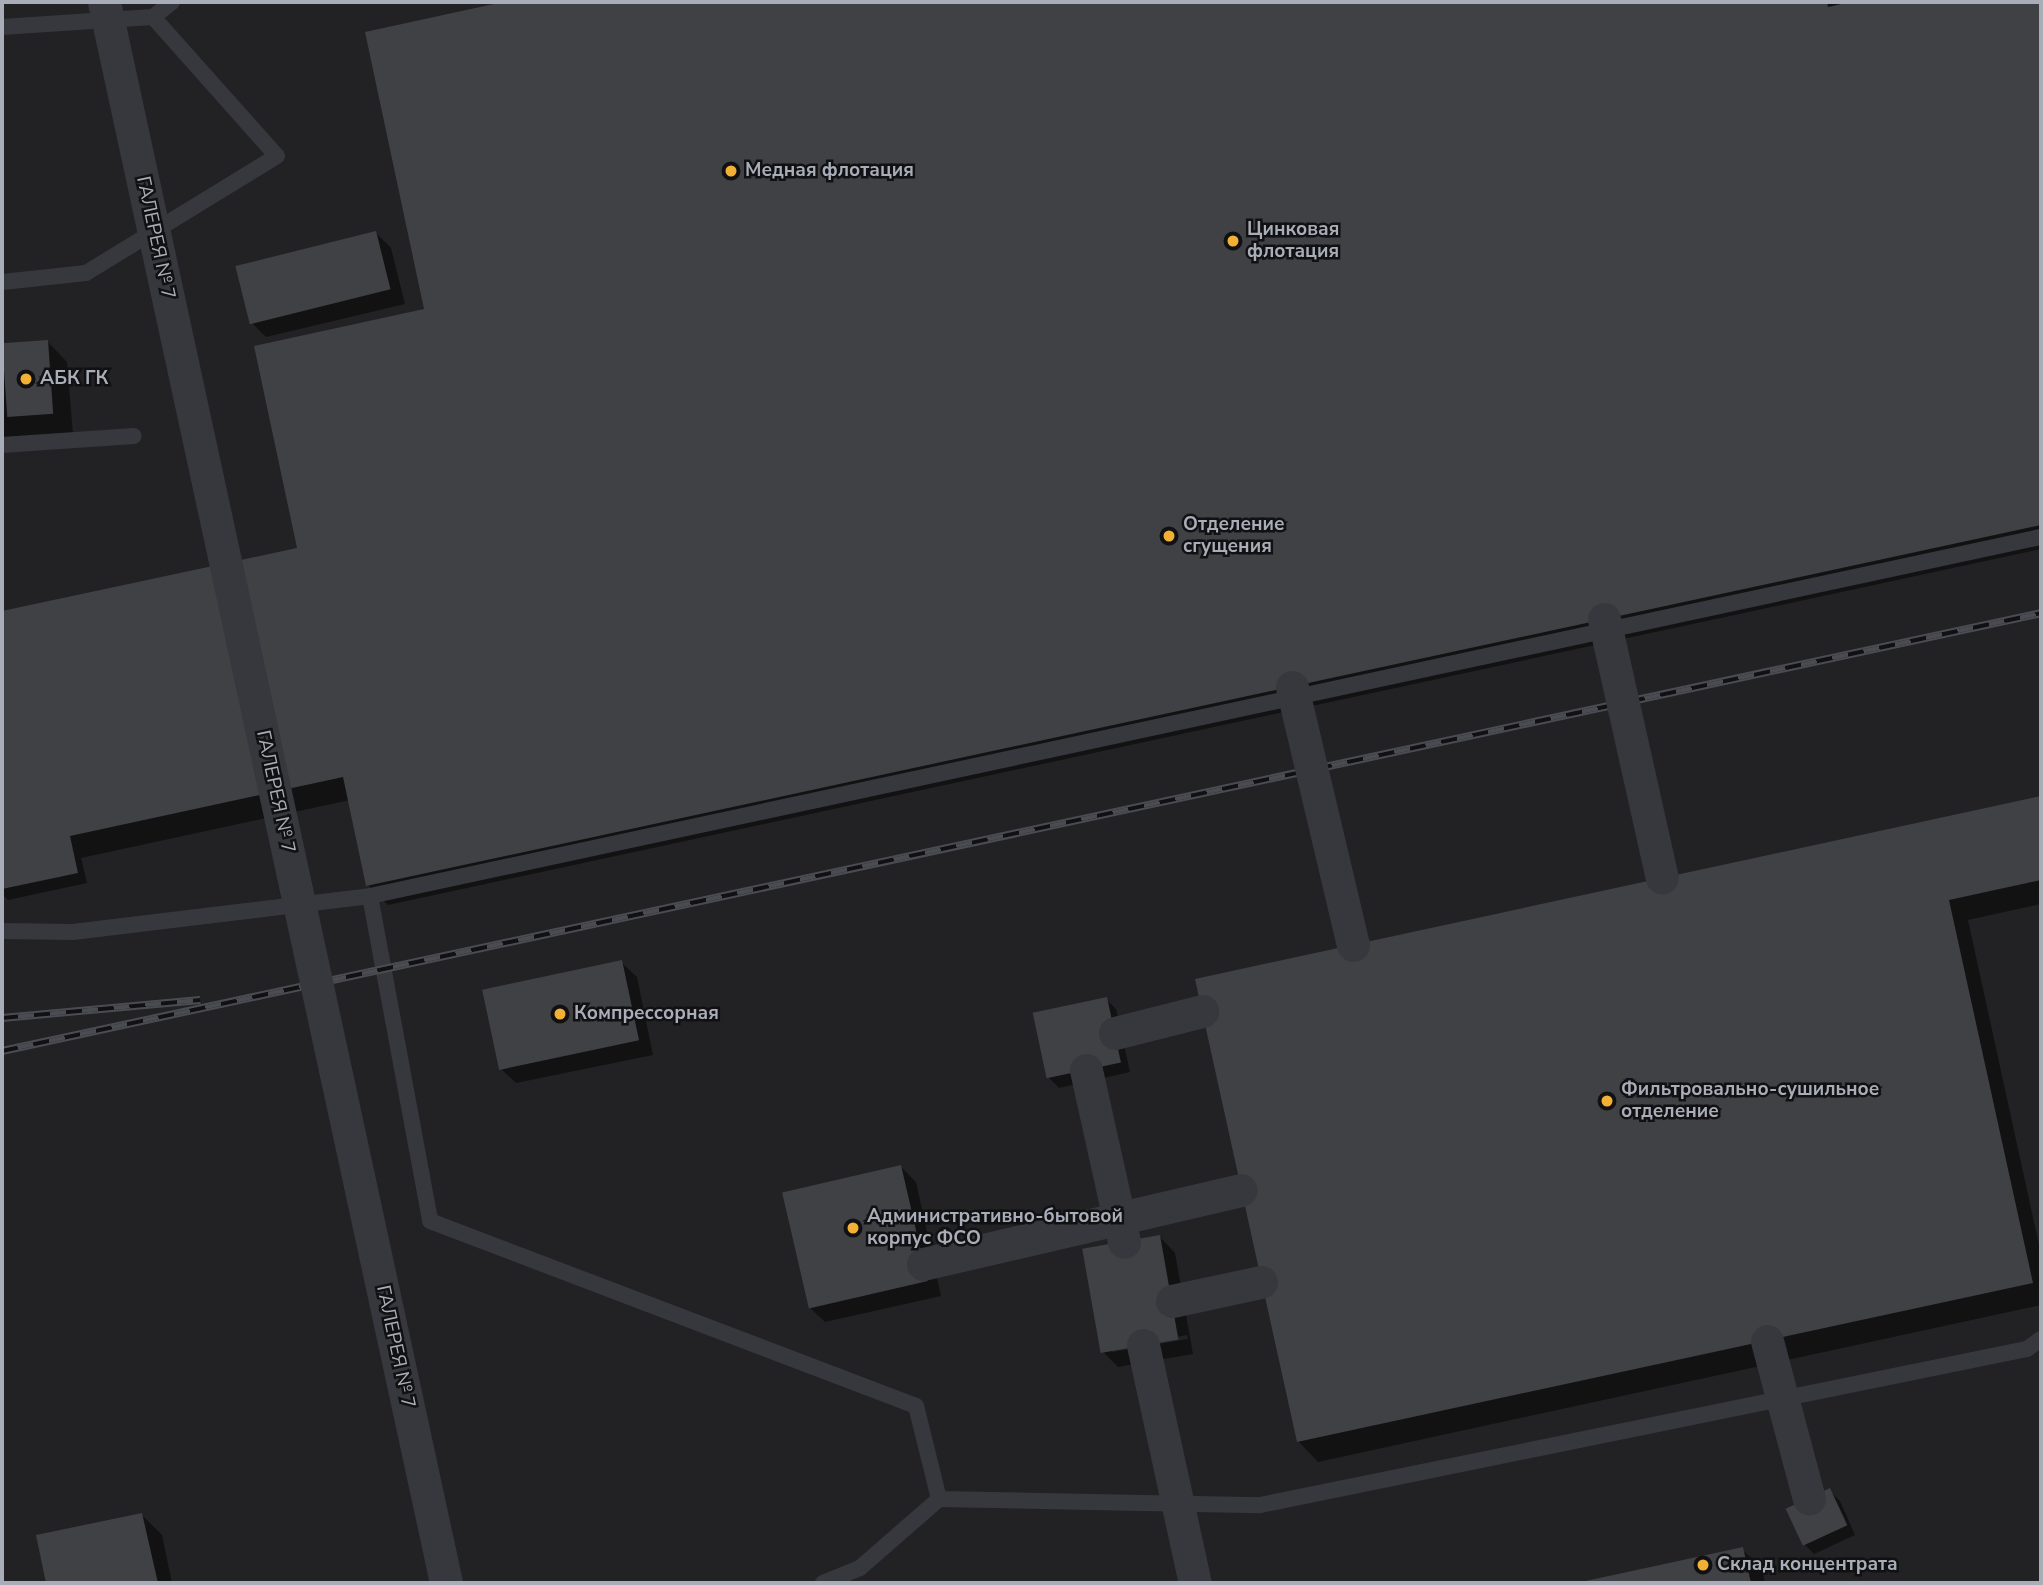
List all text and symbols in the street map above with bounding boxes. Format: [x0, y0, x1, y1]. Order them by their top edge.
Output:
place label: Медная флотация [745, 160, 914, 182]
marker: Медная флотация [723, 163, 739, 179]
street label: ГАЛЕРЕЯ № 7 [131, 174, 179, 302]
place label: Цинковая флотация [1247, 219, 1339, 263]
marker: Цинковая флотация [1225, 233, 1241, 249]
place label: АБК ГК [40, 368, 108, 390]
marker: АБК ГК [18, 371, 34, 387]
place label: Отделение сгущения [1183, 514, 1285, 558]
marker: Отделение сгущения [1161, 528, 1177, 544]
street label: ГАЛЕРЕЯ № 7 [251, 728, 299, 856]
place label: Компрессорная [574, 1003, 719, 1025]
marker: Компрессорная [552, 1006, 568, 1022]
place label: Фильтровально-сушильное отделение [1621, 1079, 1879, 1123]
marker: Фильтровально-сушильное отделение [1599, 1093, 1615, 1109]
place label: Административно-бытовой корпус ФСО [867, 1206, 1123, 1250]
marker: Административно-бытовой корпус ФСО [845, 1220, 861, 1236]
street label: ГАЛЕРЕЯ № 7 [371, 1283, 419, 1411]
place label: Склад концентрата [1717, 1554, 1898, 1576]
marker: Склад концентрата [1695, 1557, 1711, 1573]

